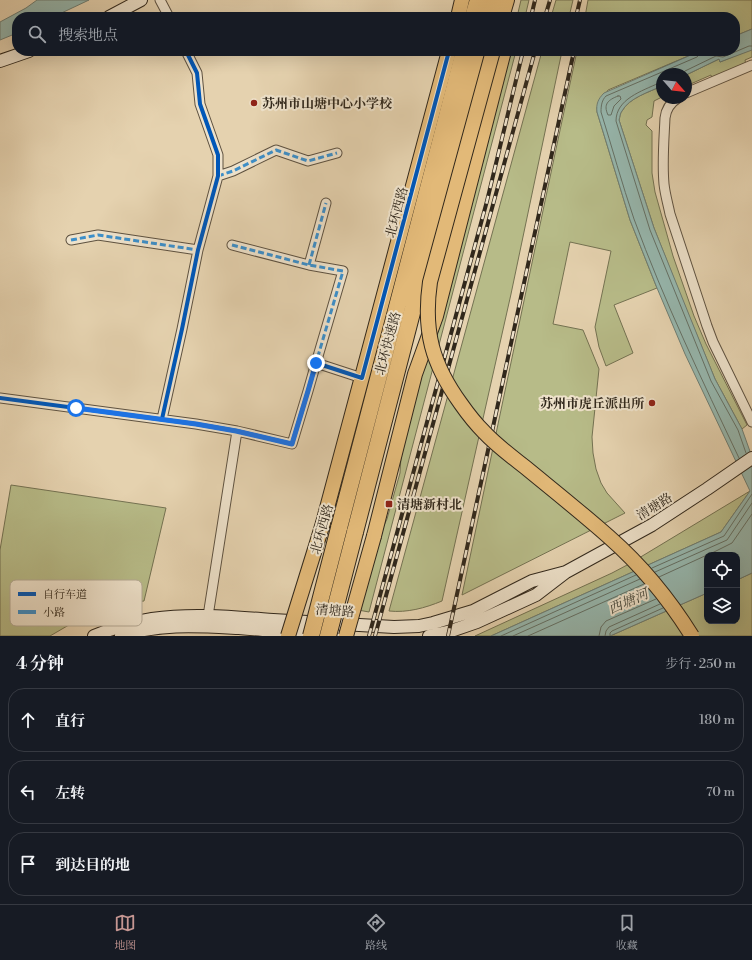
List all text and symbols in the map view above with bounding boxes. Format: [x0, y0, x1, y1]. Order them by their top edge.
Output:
search box [12, 12, 740, 56]
icon: search [26, 23, 48, 45]
text: 搜索地点 [58, 26, 118, 45]
north arrow [656, 68, 692, 104]
place label: 苏州市山塘中心小学校 [262, 96, 392, 112]
marker: 苏州市山塘中心小学校 [249, 98, 259, 108]
street label: 北环西路 [383, 185, 411, 239]
street label: 北环快速路 [372, 310, 404, 377]
route end [307, 354, 325, 372]
place label: 苏州市虎丘派出所 [540, 396, 645, 412]
marker: 苏州市虎丘派出所 [647, 398, 657, 408]
route start [67, 399, 85, 417]
street label: 清塘路 [634, 490, 675, 524]
place label: 清塘新村北 [397, 497, 462, 513]
marker: 清塘新村北 [384, 499, 394, 509]
street label: 北环西路 [307, 502, 337, 556]
map controls [704, 552, 740, 624]
button: locate [704, 552, 740, 588]
legend [10, 580, 142, 626]
water label: 西塘河 [606, 584, 654, 619]
text: 自行车道 [43, 588, 87, 602]
button: layers [704, 588, 740, 624]
street label: 清塘路 [315, 602, 355, 620]
text: 小路 [43, 606, 65, 620]
text: 4 分钟 [16, 653, 64, 675]
text: 步行 · 250 m [665, 656, 736, 672]
icon: ahead [17, 709, 39, 731]
text: 直行 [55, 712, 85, 731]
text: 180 m [699, 712, 735, 728]
icon: left [17, 781, 39, 803]
text: 左转 [55, 784, 85, 803]
text: 70 m [706, 784, 735, 800]
icon: arrive [17, 853, 39, 875]
text: 到达目的地 [55, 856, 130, 875]
tab: 地图 [114, 912, 136, 953]
tab: 路线 [365, 912, 387, 953]
tab: 收藏 [616, 912, 638, 953]

